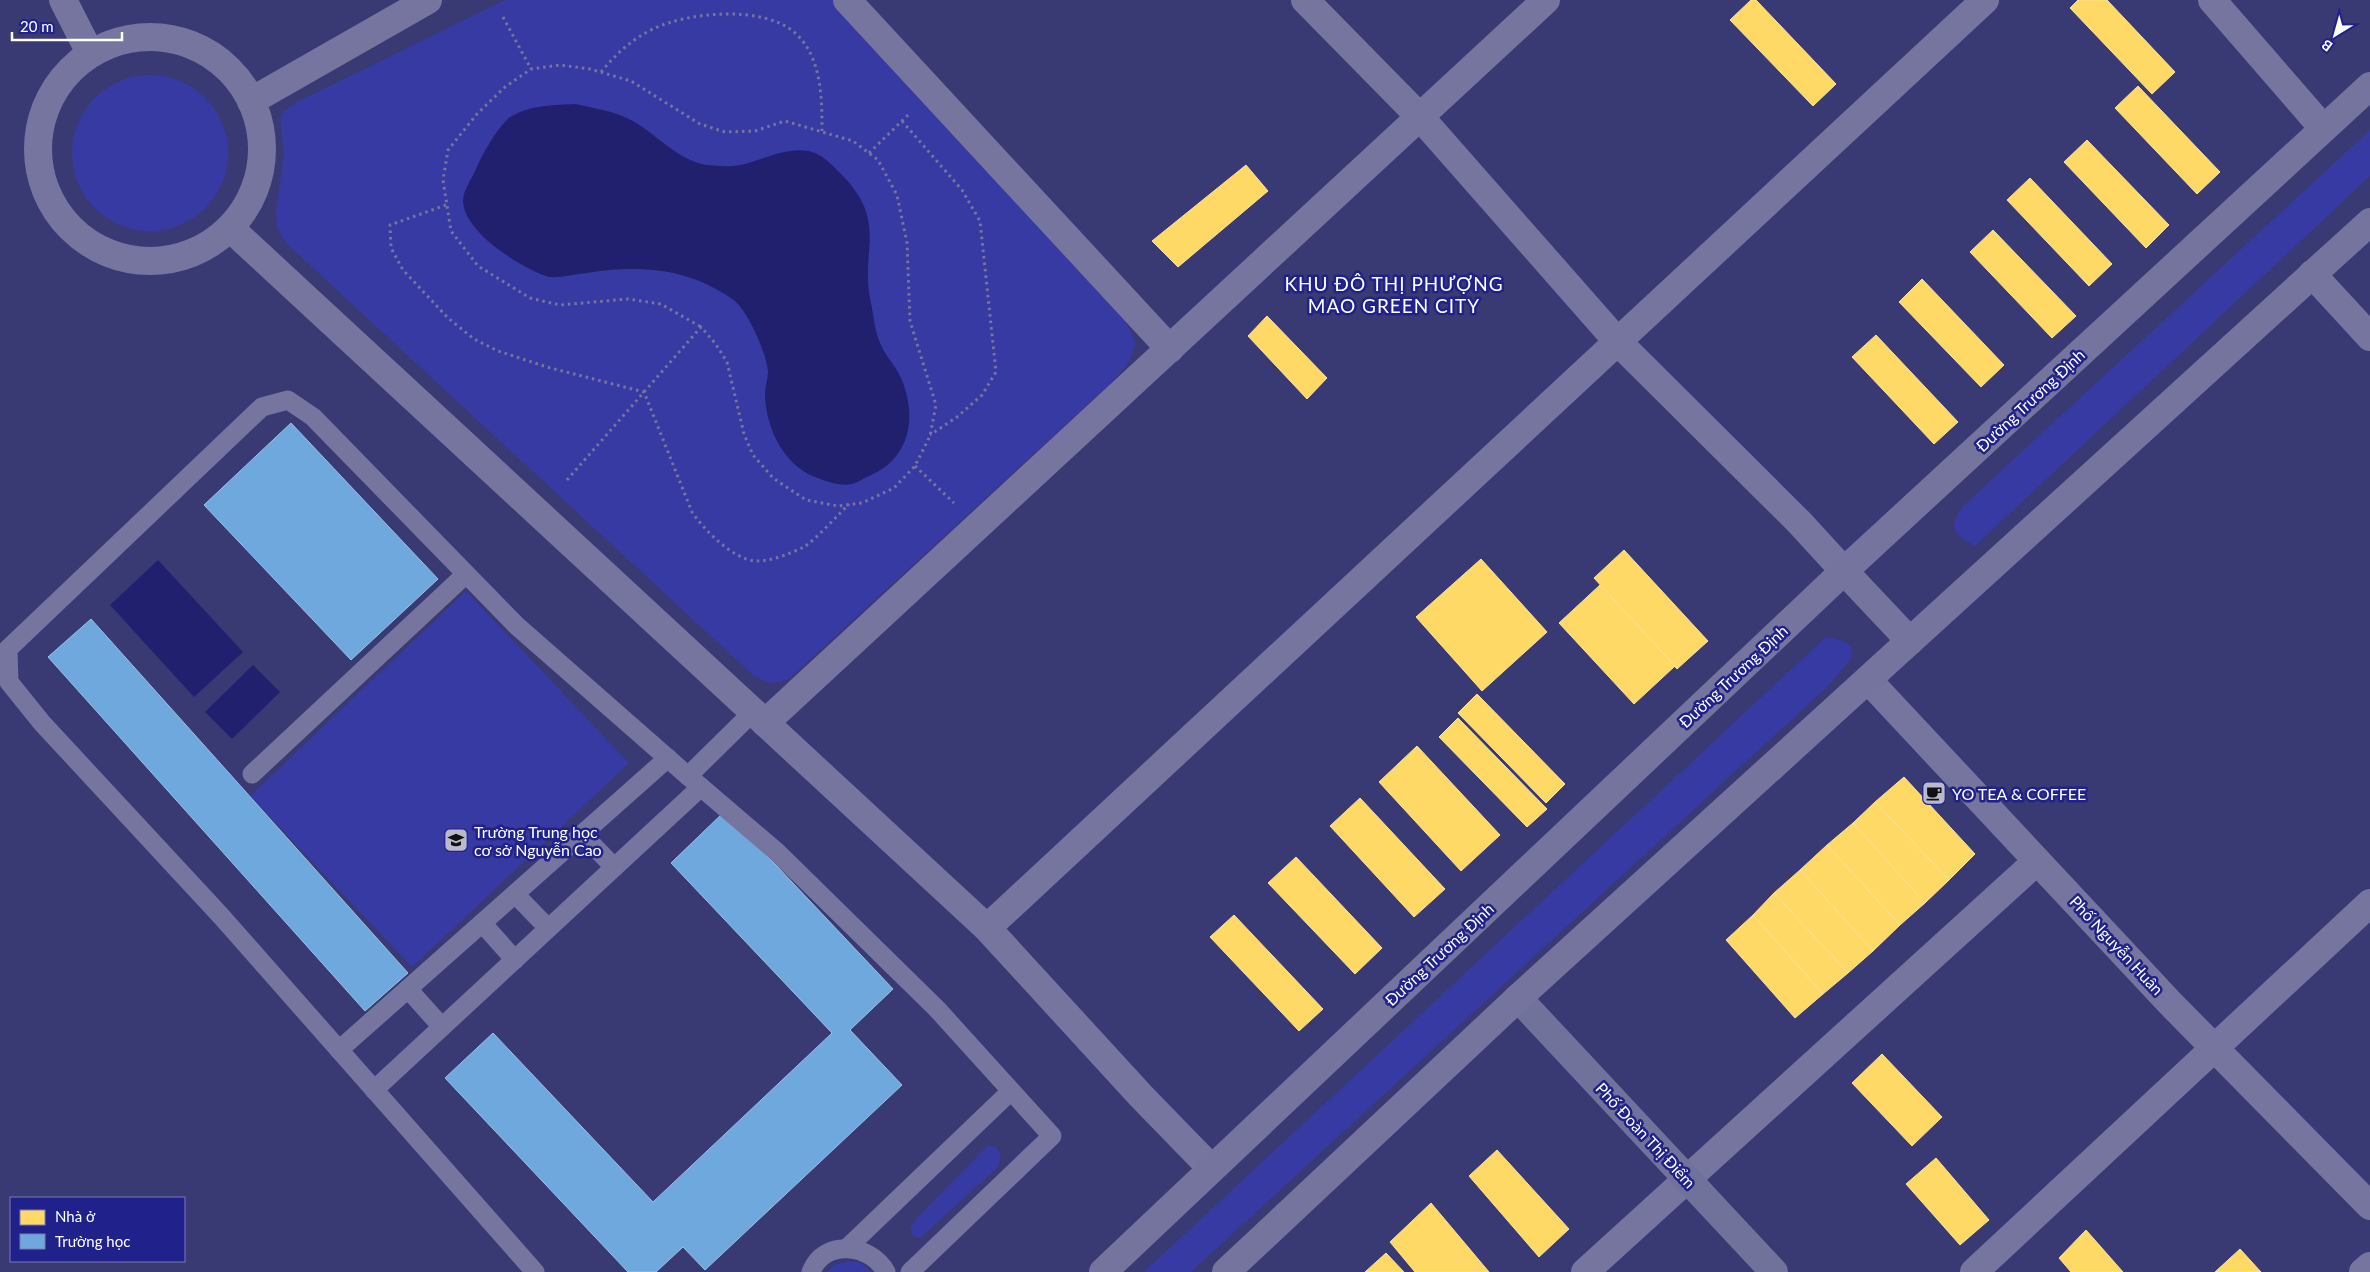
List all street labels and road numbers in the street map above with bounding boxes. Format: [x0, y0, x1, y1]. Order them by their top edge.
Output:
street label: Đường Trương Định [1972, 345, 2088, 455]
street label: Đường Trương Định [1675, 621, 1791, 731]
street label: Phố Nguyễn Huân [2066, 892, 2168, 998]
street label: Đường Trương Định [1381, 899, 1497, 1009]
street label: Phố Đoàn Thị Điểm [1592, 1078, 1700, 1192]

